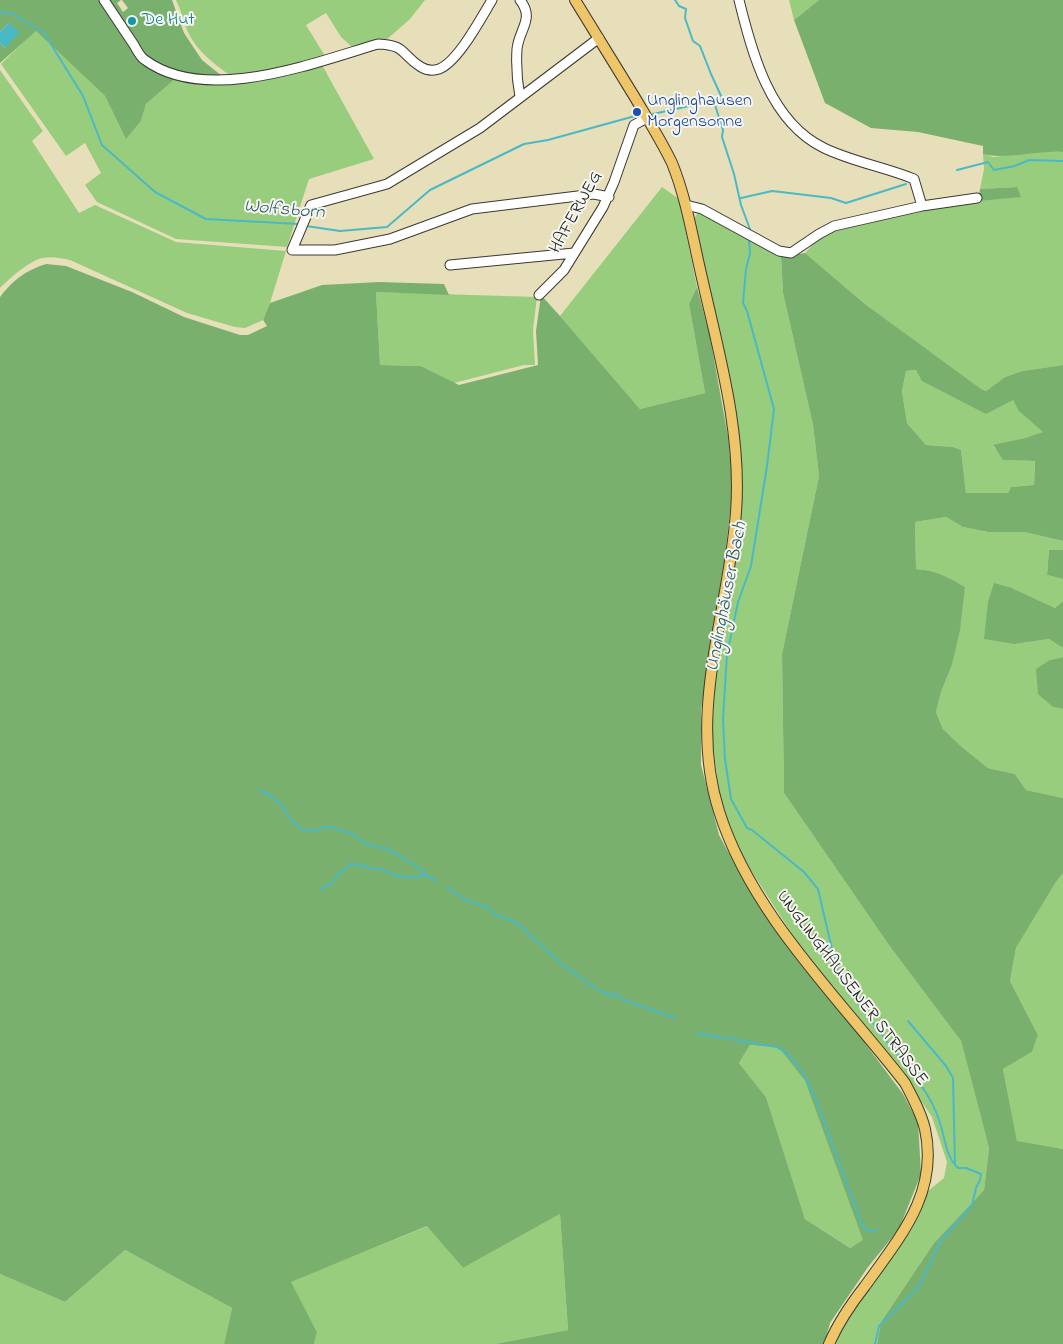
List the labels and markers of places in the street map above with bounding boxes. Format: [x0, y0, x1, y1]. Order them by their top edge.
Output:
place label: De Hut [142, 10, 195, 32]
marker: De Hut [126, 15, 138, 27]
place label: Unglinghausen Morgensonne [647, 91, 752, 134]
marker: Unglinghausen Morgensonne [631, 106, 643, 118]

